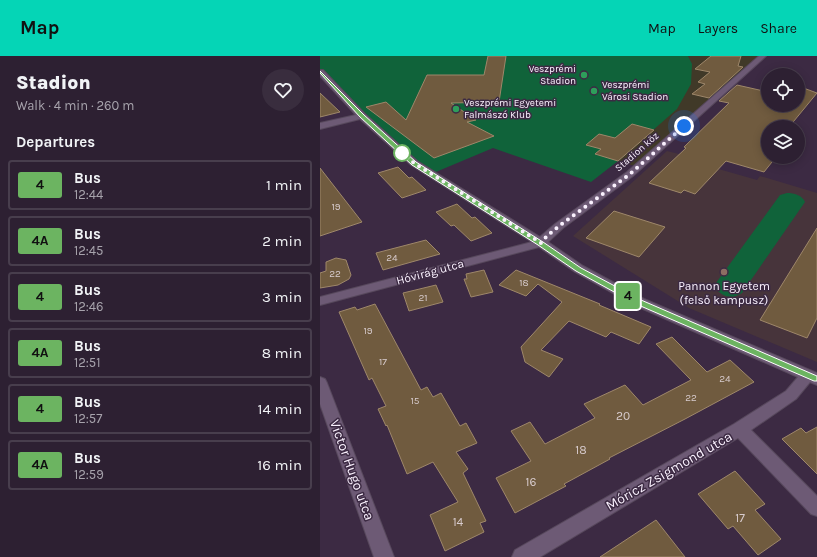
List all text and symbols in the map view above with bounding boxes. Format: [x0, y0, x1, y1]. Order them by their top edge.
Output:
text: Map [20, 17, 59, 39]
text: Map [648, 20, 676, 37]
text: Layers [698, 20, 738, 37]
text: Share [760, 20, 797, 37]
place label: Veszprémi Stadion [529, 63, 576, 87]
map controls [761, 68, 805, 164]
button: locate [761, 68, 805, 112]
button: heart [262, 69, 304, 111]
marker: Veszprémi Stadion [579, 70, 589, 80]
text: Stadion [16, 72, 91, 94]
place label: Veszprémi Városi Stadion [602, 79, 668, 103]
marker: Veszprémi Városi Stadion [589, 86, 599, 96]
place label: Veszprémi Egyetemi Falmászó Klub [464, 97, 556, 121]
text: Walk · 4 min · 260 m [16, 98, 135, 113]
marker: Veszprémi Egyetemi Falmászó Klub [451, 104, 461, 114]
your location [674, 116, 694, 136]
button: layers [761, 120, 805, 164]
street label: Stadion köz [613, 130, 661, 174]
text: Departures [16, 133, 95, 151]
unlabelled marker [393, 144, 411, 162]
text: Bus [74, 169, 101, 187]
text: 4 [36, 176, 44, 193]
text: 1 min [266, 176, 302, 194]
text: 12:44 [74, 187, 103, 202]
house number: 19 [331, 201, 341, 213]
text: Bus [74, 225, 101, 243]
text: 4A [31, 232, 49, 249]
text: 2 min [262, 232, 302, 250]
text: 12:45 [74, 243, 103, 258]
house number: 24 [386, 252, 398, 264]
street label: Hóvirág utca [395, 256, 465, 288]
marker: Pannon Egyetem (felső kampusz) [719, 267, 729, 277]
house number: 22 [329, 268, 341, 280]
house number: 18 [519, 277, 529, 289]
place label: Pannon Egyetem (felső kampusz) [678, 279, 770, 307]
text: Bus [74, 281, 101, 299]
line badge: 4 [615, 283, 641, 309]
text: 4 [624, 287, 632, 304]
text: 4 [36, 288, 44, 305]
text: 3 min [262, 288, 302, 306]
house number: 21 [418, 292, 428, 304]
text: 12:46 [74, 299, 104, 314]
house number: 19 [363, 325, 373, 337]
text: Bus [74, 337, 101, 355]
text: 4A [31, 344, 49, 361]
text: 8 min [262, 344, 302, 362]
text: 12:51 [74, 355, 100, 370]
house number: 17 [379, 356, 387, 368]
house number: 24 [719, 373, 731, 385]
house number: 22 [685, 392, 697, 404]
text: Bus [74, 393, 101, 411]
house number: 15 [411, 395, 420, 407]
text: 4 [36, 400, 44, 417]
text: 14 min [258, 400, 302, 418]
house number: 20 [616, 409, 630, 423]
text: 12:57 [74, 411, 102, 426]
street label: Victor Hugo utca [326, 417, 378, 523]
street label: Móricz Zsigmond utca [603, 428, 735, 514]
house number: 18 [575, 443, 587, 457]
text: Bus [74, 449, 101, 467]
text: 4A [31, 456, 49, 473]
text: 16 min [257, 456, 302, 474]
text: 12:59 [74, 467, 104, 482]
house number: 16 [526, 475, 537, 489]
house number: 17 [735, 511, 745, 525]
house number: 14 [453, 515, 464, 529]

